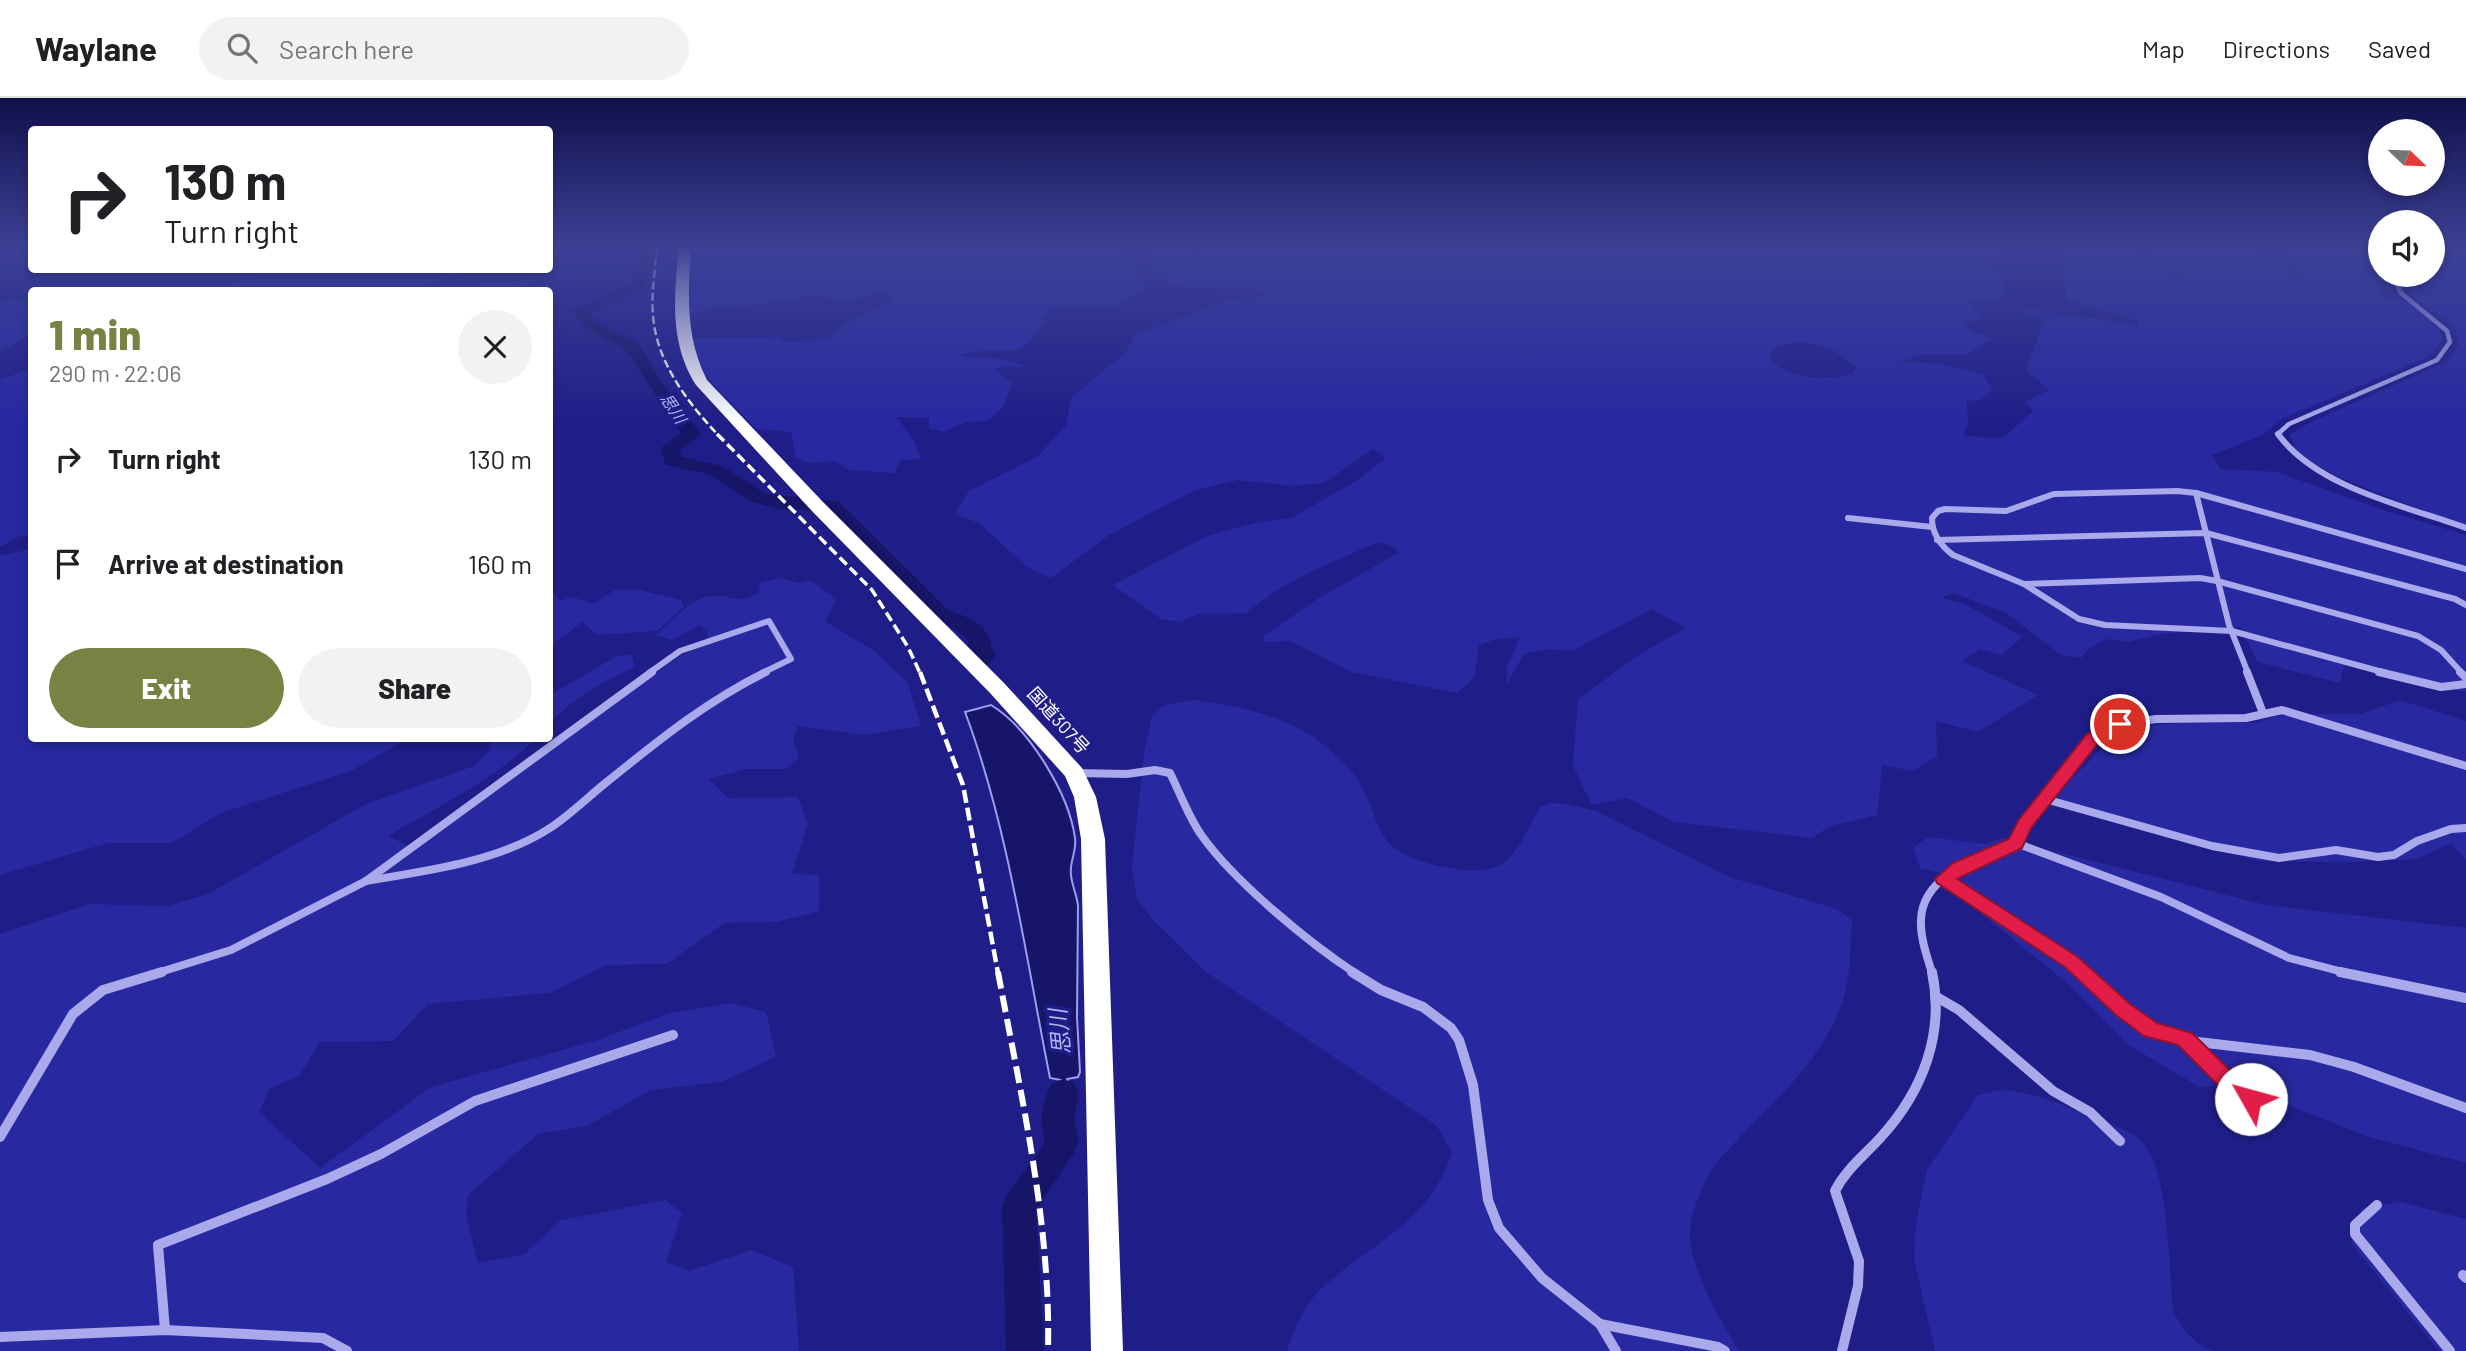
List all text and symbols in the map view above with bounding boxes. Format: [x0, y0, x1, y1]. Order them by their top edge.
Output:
search box [199, 17, 689, 80]
text: Waylane [35, 28, 157, 68]
icon: search [223, 29, 261, 67]
text: Search here [279, 33, 414, 64]
text: Map [2142, 34, 2185, 63]
text: Directions [2223, 34, 2330, 63]
text: Saved [2368, 34, 2431, 63]
north arrow [2368, 119, 2445, 196]
map controls [2368, 119, 2445, 287]
text: 130 m [164, 151, 286, 210]
icon: right [49, 154, 140, 245]
button: sound [2368, 210, 2445, 287]
text: Turn right [164, 211, 299, 249]
text: 1 min [49, 308, 141, 358]
button: close [458, 310, 532, 384]
text: 290 m · 22:06 [49, 359, 181, 387]
water label: 思川 [657, 389, 692, 428]
icon: right [49, 440, 87, 478]
text: Turn right [108, 443, 221, 474]
text: 130 m [468, 443, 532, 474]
icon: arrive [49, 545, 87, 583]
text: Arrive at destination [108, 548, 344, 579]
text: 160 m [468, 548, 532, 579]
button: Exit [49, 648, 284, 728]
button: Share [298, 648, 532, 728]
street label: 国道307号 [1023, 682, 1095, 758]
pin [2090, 694, 2150, 754]
icon: arrive [2101, 705, 2139, 743]
water label: 思川 [1042, 1005, 1075, 1056]
position arrow [2214, 1062, 2288, 1136]

